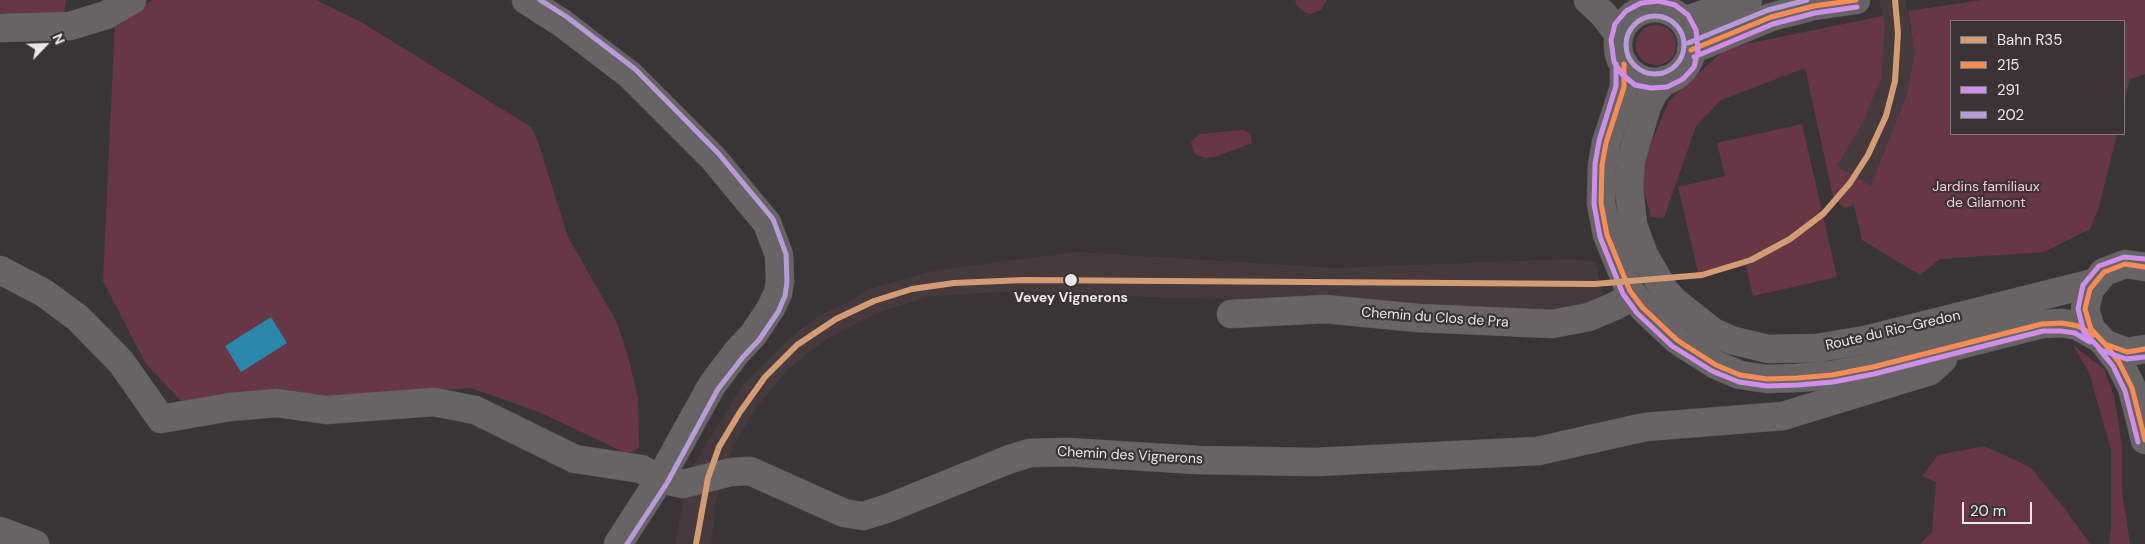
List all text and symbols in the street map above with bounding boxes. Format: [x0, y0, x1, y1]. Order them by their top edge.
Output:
north arrow [20, 20, 70, 70]
legend [1950, 20, 2125, 135]
text: Bahn R35 [1997, 30, 2062, 50]
text: N [48, 31, 69, 47]
text: 215 [1997, 55, 2019, 75]
text: 291 [1997, 80, 2019, 100]
text: 202 [1997, 105, 2024, 125]
park label: Jardins familiaux de Gilamont [1932, 179, 2040, 212]
marker: Vevey Vignerons [1063, 272, 1079, 288]
place label: Vevey Vignerons [1014, 290, 1128, 306]
street label: Chemin du Clos de Pra [1361, 304, 1509, 332]
street label: Route du Rio-Gredon [1824, 307, 1962, 355]
street label: Chemin des Vignerons [1057, 444, 1203, 468]
scale bar [1965, 492, 2035, 524]
text: 20 m [1970, 501, 2006, 521]

